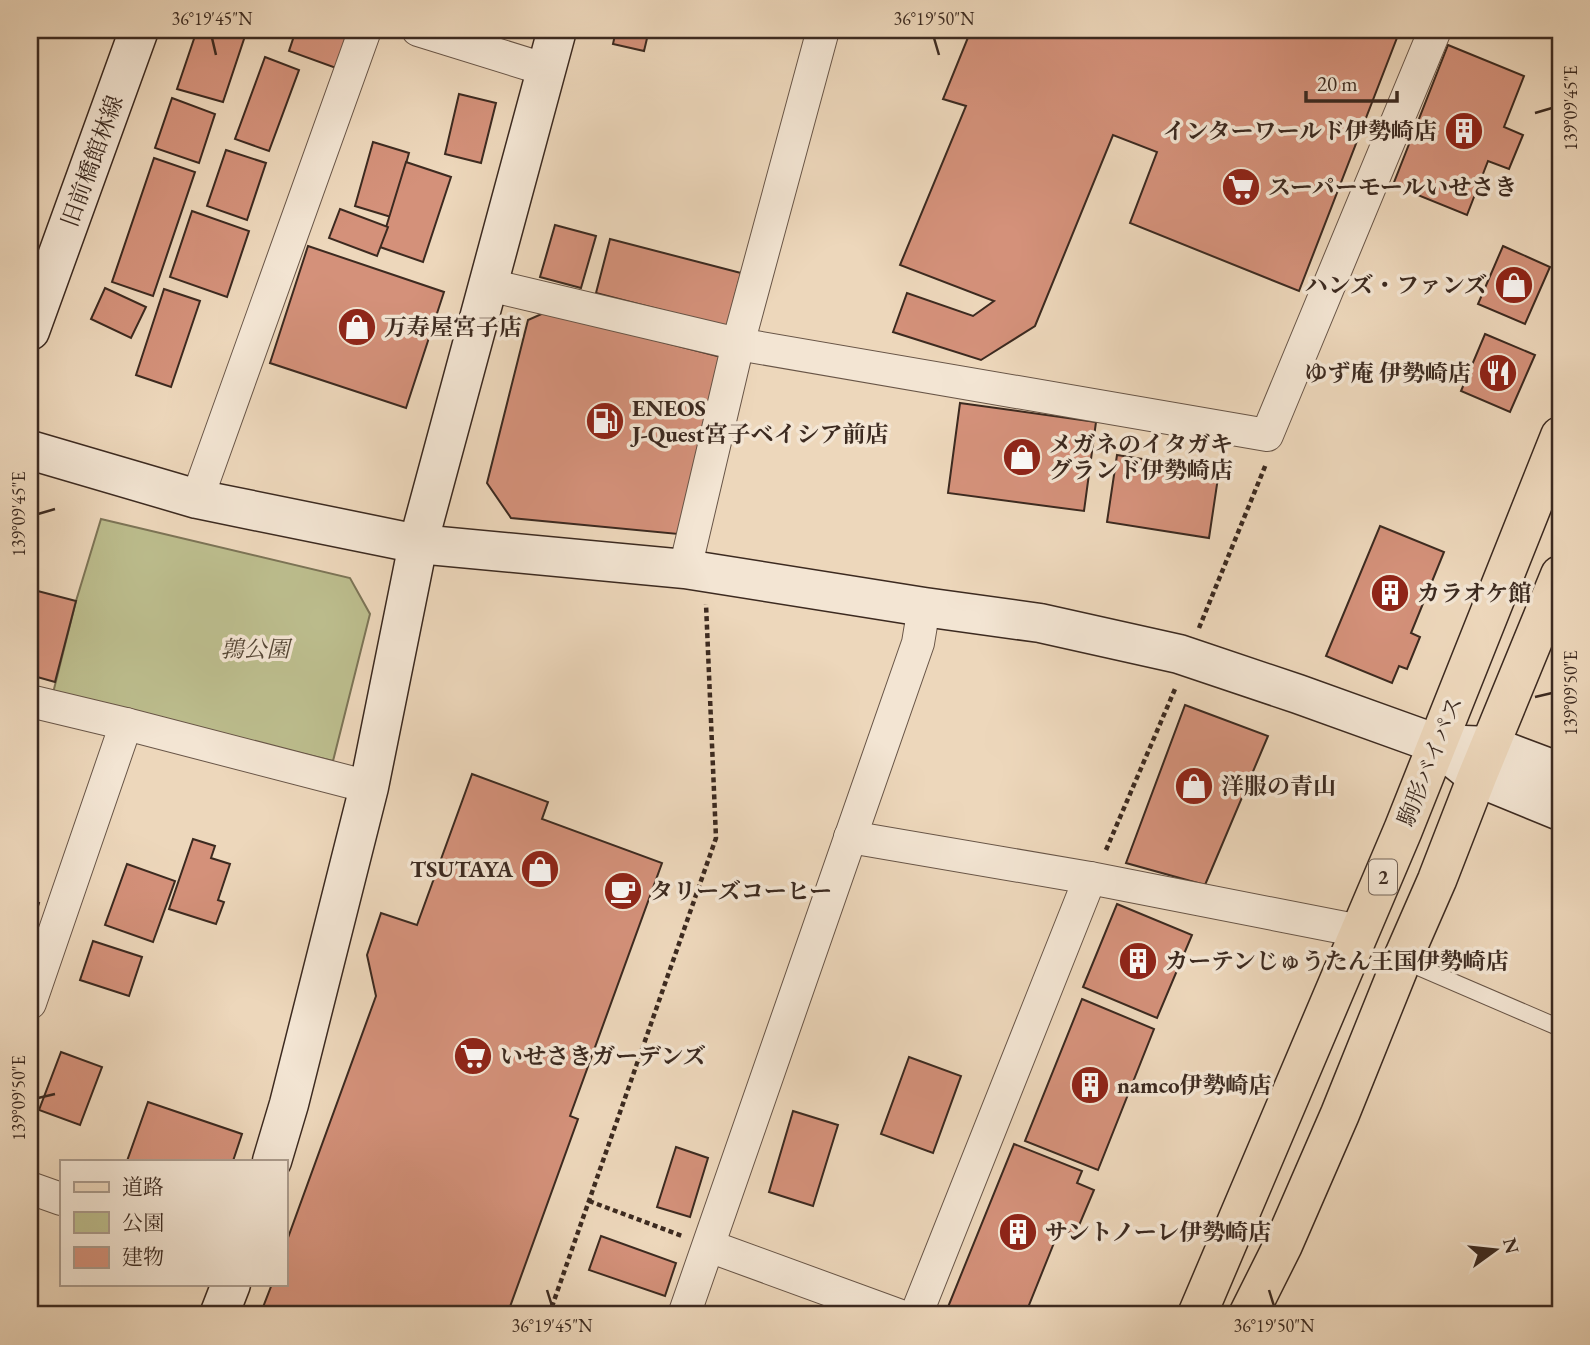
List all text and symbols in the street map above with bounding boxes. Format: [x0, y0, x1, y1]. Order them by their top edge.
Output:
text: 36°19'45"N [172, 7, 253, 30]
text: 36°19'50"N [894, 7, 975, 30]
scale bar [1306, 60, 1398, 104]
text: 139°09'45"E [1559, 65, 1582, 151]
text: 20 m [1317, 70, 1358, 97]
street label: 旧前橋館林線 [54, 91, 130, 231]
building icon: インターワールド伊勢崎店 [1443, 110, 1485, 152]
place label: インターワールド伊勢崎店 [1162, 116, 1437, 146]
supermarket icon: スーパーモールいせさき [1220, 166, 1262, 208]
place label: スーパーモールいせさき [1268, 172, 1517, 202]
shop icon: ハンズ・ファンズ [1493, 264, 1535, 306]
place label: ハンズ・ファンズ [1305, 270, 1487, 300]
shop icon: 万寿屋宮子店 [336, 306, 378, 348]
place label: 万寿屋宮子店 [384, 312, 522, 342]
restaurant icon: ゆず庵 伊勢崎店 [1477, 352, 1519, 394]
place label: ゆず庵 伊勢崎店 [1305, 358, 1471, 388]
place label: ENEOS J-Quest宮子ベイシア前店 [630, 393, 888, 449]
fuel station icon: ENEOS J-Quest宮子ベイシア前店 [584, 400, 626, 442]
place label: メガネのイタガキ グランド伊勢崎店 [1049, 429, 1233, 485]
shop icon: メガネのイタガキ グランド伊勢崎店 [1001, 436, 1043, 478]
text: 139°09'45"E [7, 471, 30, 557]
building icon: カラオケ館 [1369, 572, 1411, 614]
place label: カラオケ館 [1417, 578, 1532, 608]
park label: 鶉公園 [221, 634, 294, 664]
text: 139°09'50"E [1559, 650, 1582, 736]
street label: 駒形バイパス [1390, 692, 1470, 830]
shop icon: 洋服の青山 [1173, 765, 1215, 807]
place label: 洋服の青山 [1221, 771, 1336, 801]
shop icon: TSUTAYA [519, 848, 561, 890]
place label: TSUTAYA [410, 854, 513, 884]
road number: 2 [1369, 860, 1397, 894]
cafe icon: タリーズコーヒー [602, 870, 644, 912]
place label: タリーズコーヒー [650, 876, 832, 906]
building icon: カーテンじゅうたん王国伊勢崎店 [1117, 940, 1159, 982]
place label: カーテンじゅうたん王国伊勢崎店 [1165, 946, 1509, 976]
supermarket icon: いせさきガーデンズ [452, 1035, 494, 1077]
place label: いせさきガーデンズ [500, 1041, 706, 1071]
text: 139°09'50"E [7, 1055, 30, 1141]
building icon: namco伊勢崎店 [1069, 1064, 1111, 1106]
place label: namco伊勢崎店 [1117, 1070, 1272, 1100]
legend [60, 1160, 287, 1286]
text: 道路 [122, 1173, 164, 1200]
text: 公園 [122, 1209, 164, 1236]
building icon: サントノーレ伊勢崎店 [997, 1211, 1039, 1253]
north arrow [1460, 1216, 1530, 1286]
place label: サントノーレ伊勢崎店 [1045, 1217, 1271, 1247]
text: N [1497, 1235, 1525, 1257]
text: 建物 [122, 1243, 164, 1270]
text: 36°19'45"N [512, 1314, 593, 1337]
text: 36°19'50"N [1234, 1314, 1315, 1337]

